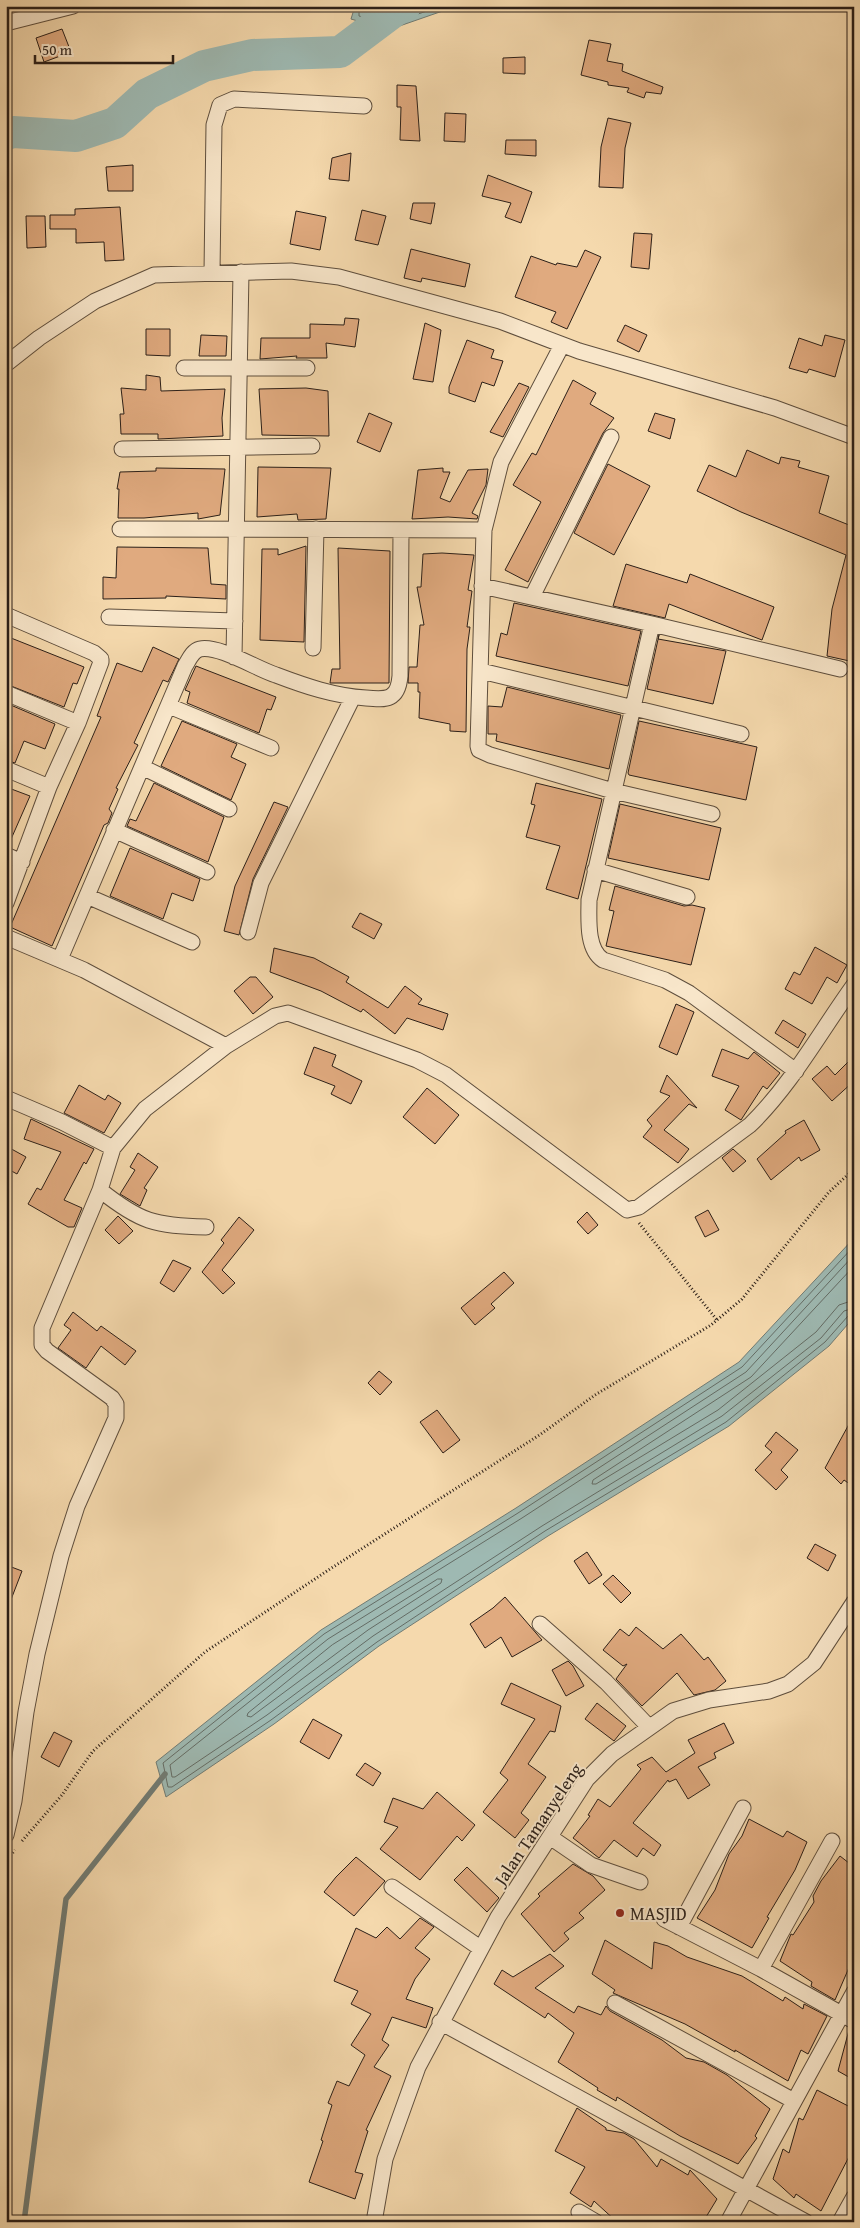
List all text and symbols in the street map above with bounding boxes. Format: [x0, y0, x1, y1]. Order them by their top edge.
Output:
scale bar [35, 32, 172, 64]
text: 50 m [42, 39, 73, 60]
street label: Jalan Tamanyeleng [486, 1757, 589, 1892]
place label: MASJID [630, 1900, 687, 1927]
marker: MASJID [614, 1907, 626, 1919]

